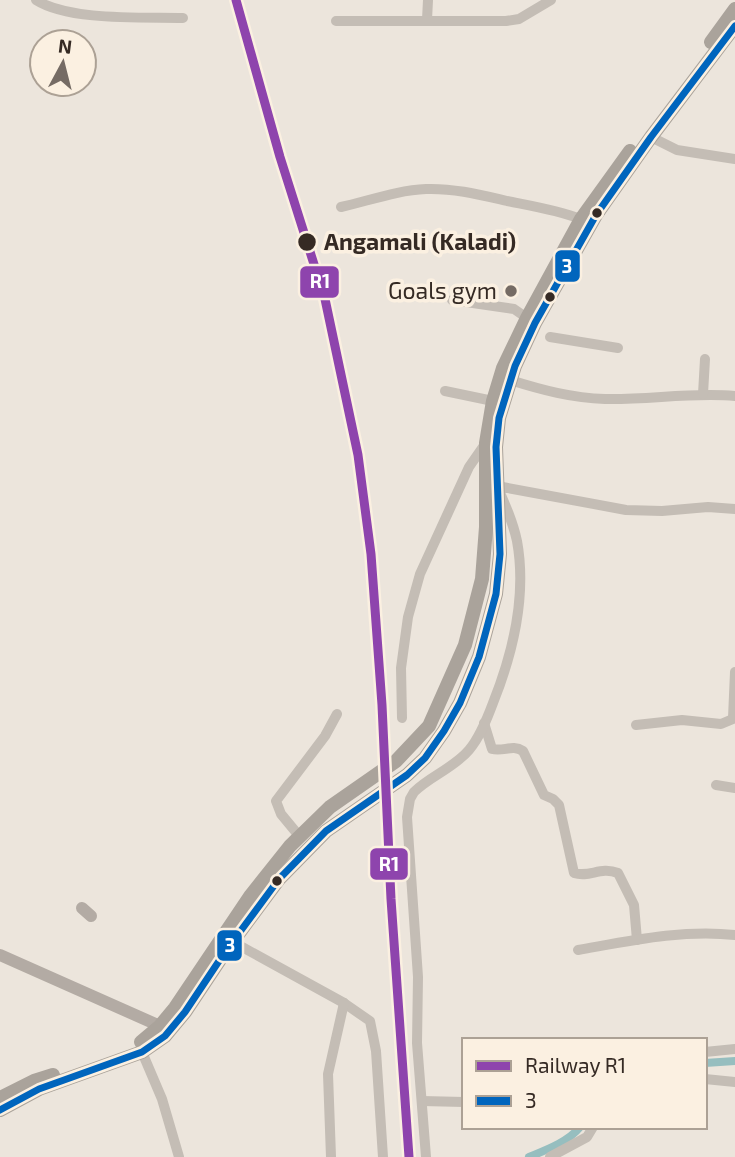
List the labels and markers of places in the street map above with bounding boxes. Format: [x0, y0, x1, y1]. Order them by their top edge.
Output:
unlabelled marker [590, 206, 604, 220]
place label: Angamali (Kaladi) [324, 227, 516, 255]
marker: Angamali (Kaladi) [296, 231, 318, 253]
place label: Goals gym [388, 276, 497, 304]
marker: Goals gym [503, 283, 519, 299]
unlabelled marker [543, 290, 557, 304]
unlabelled marker [270, 874, 284, 888]

